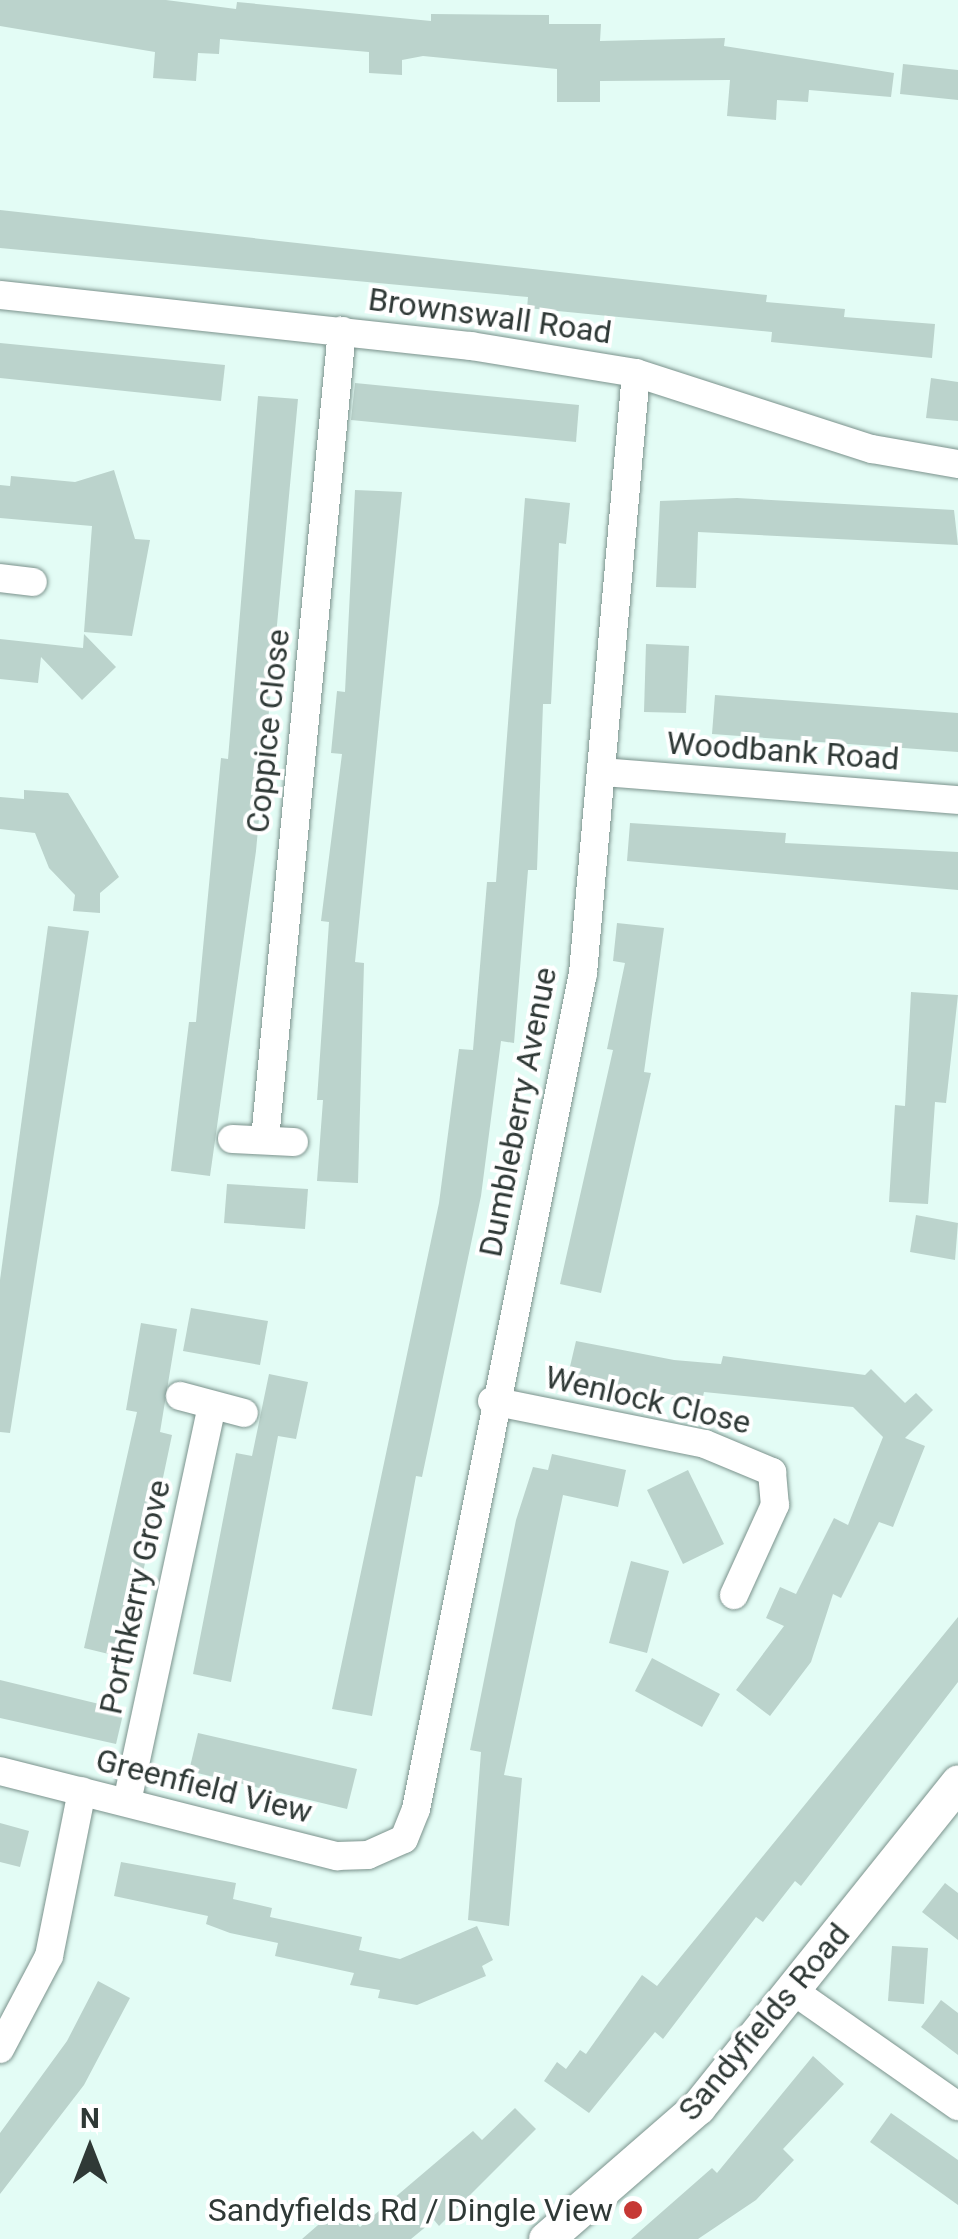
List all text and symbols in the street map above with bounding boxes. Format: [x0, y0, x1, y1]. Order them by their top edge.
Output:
street label: Brownswall Road [366, 280, 614, 352]
street label: Coppice Close [238, 627, 298, 835]
street label: Woodbank Road [665, 724, 901, 778]
street label: Dumbleberry Avenue [471, 964, 565, 1260]
street label: Wenlock Close [541, 1358, 755, 1442]
street label: Porthkerry Grove [91, 1476, 179, 1718]
street label: Greenfield View [92, 1741, 316, 1831]
street label: Sandyfields Road [670, 1916, 858, 2128]
north arrow [40, 2099, 140, 2199]
text: N [80, 2102, 100, 2135]
place label: Sandyfields Rd / Dingle View [208, 2191, 613, 2229]
marker: Sandyfields Rd / Dingle View [622, 2199, 644, 2221]

